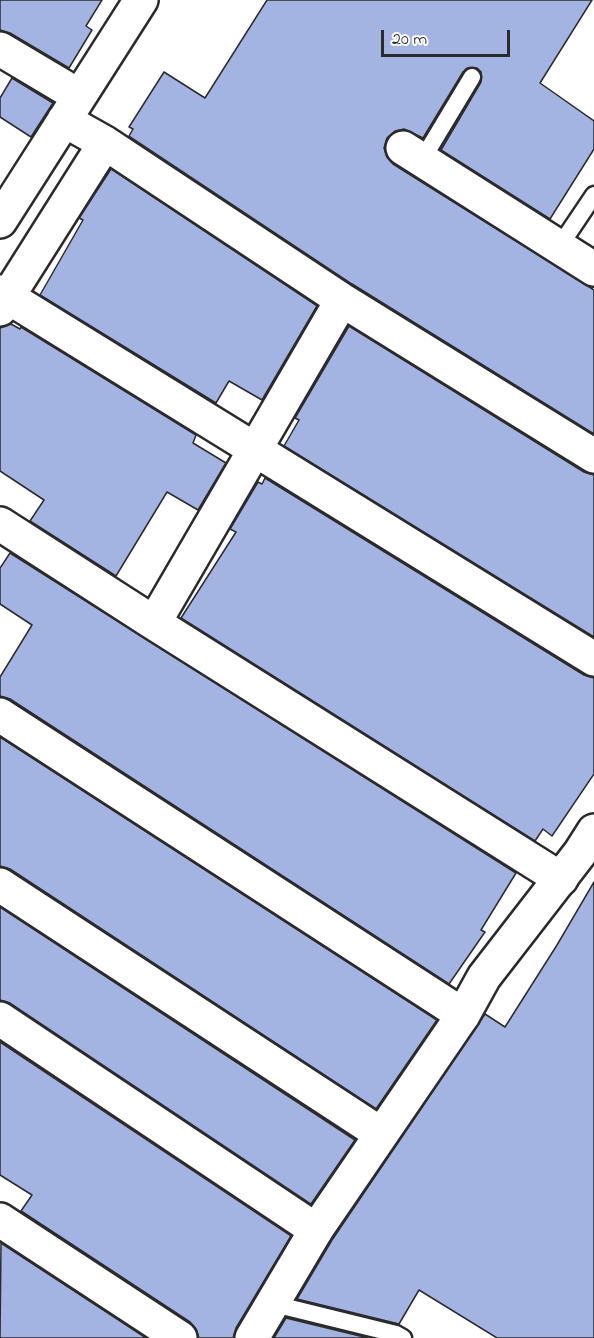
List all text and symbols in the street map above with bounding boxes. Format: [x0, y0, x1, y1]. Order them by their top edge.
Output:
scale bar [384, 18, 513, 56]
text: 20 m [392, 27, 427, 53]

